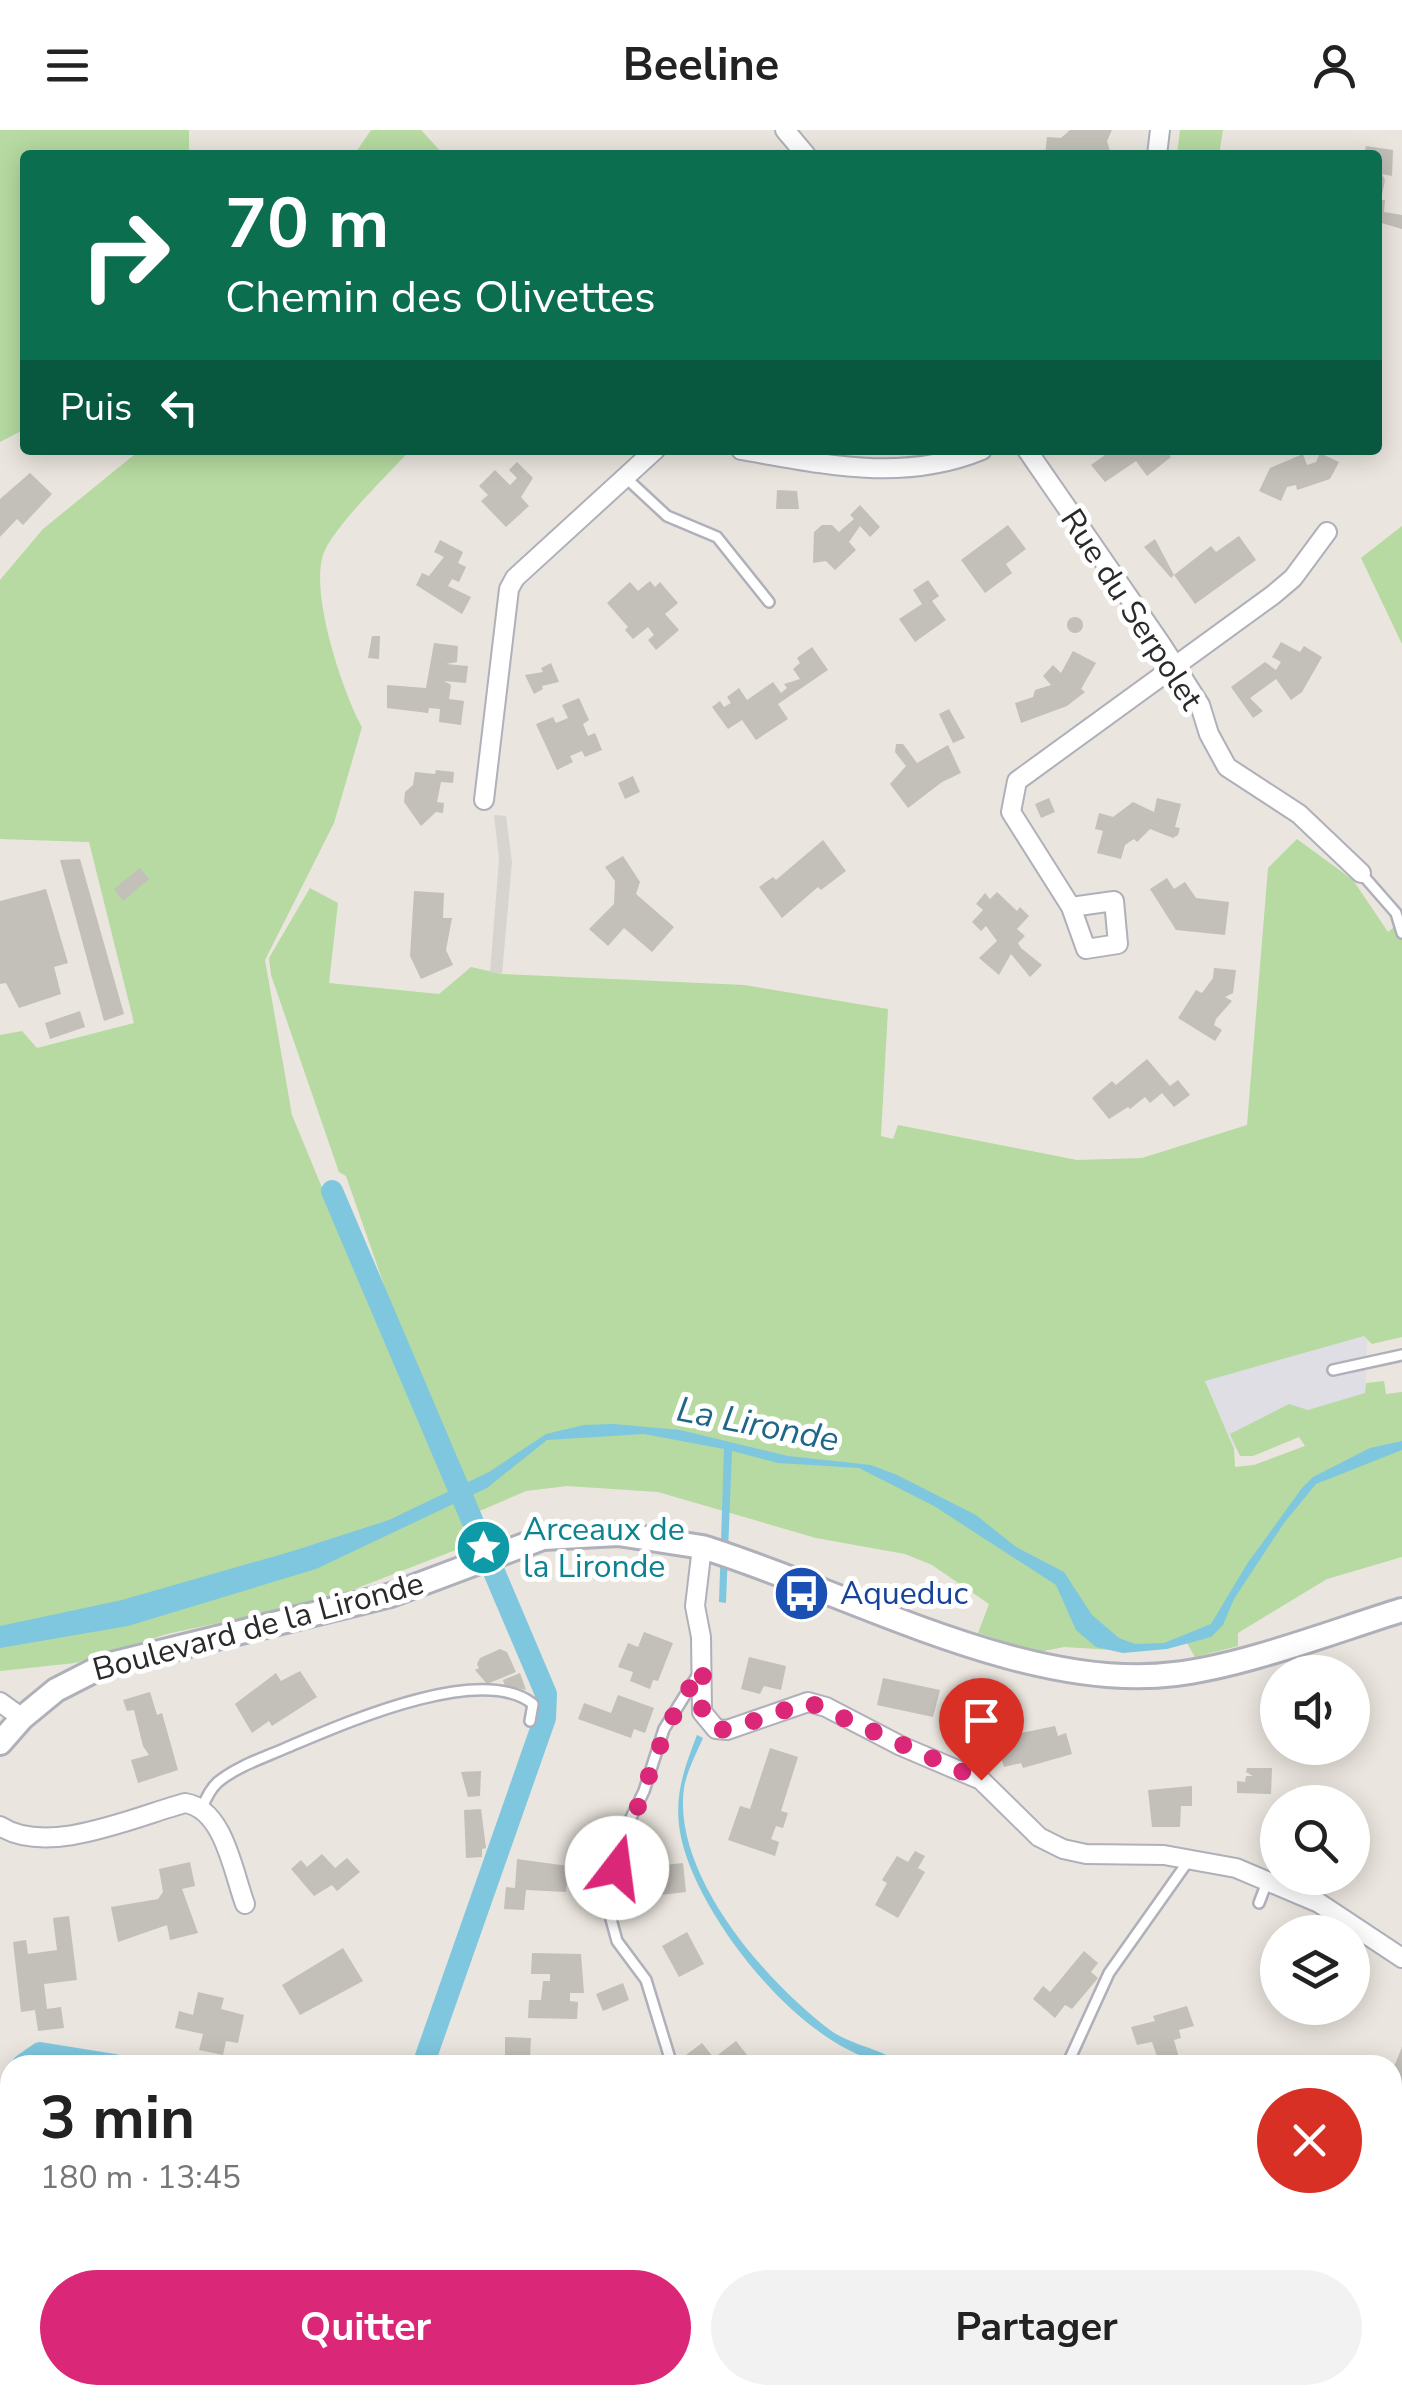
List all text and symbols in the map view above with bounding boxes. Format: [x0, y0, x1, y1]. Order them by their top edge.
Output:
text: Beeline [623, 35, 779, 96]
icon: menu [40, 38, 95, 93]
icon: person [1307, 38, 1362, 93]
text: 70 m [225, 176, 389, 272]
icon: right [60, 190, 190, 320]
text: Chemin des Olivettes [225, 267, 656, 328]
icon: left [152, 380, 207, 435]
text: Puis [60, 382, 132, 433]
street label: Rue du Serpolet [1050, 500, 1213, 719]
water label: La Lironde [673, 1386, 843, 1463]
place label: Arceaux de la Lironde [523, 1508, 685, 1588]
place icon: Arceaux de la Lironde [454, 1517, 514, 1577]
street label: Boulevard de la Lironde [88, 1562, 428, 1691]
bus stop icon: Aqueduc [771, 1563, 831, 1623]
place label: Aqueduc [840, 1572, 968, 1615]
map controls [1260, 1655, 1370, 2025]
button: sound [1260, 1655, 1370, 1765]
pin [939, 1678, 1024, 1781]
icon: arrive [954, 1693, 1009, 1748]
button: search [1260, 1785, 1370, 1895]
position arrow [565, 1816, 669, 1920]
button: layers [1260, 1915, 1370, 2025]
text: 3 min [40, 2077, 195, 2159]
button: close [1257, 2088, 1362, 2193]
text: 180 m · 13:45 [40, 2156, 241, 2199]
button: Quitter [40, 2270, 691, 2385]
button: Partager [711, 2270, 1362, 2385]

